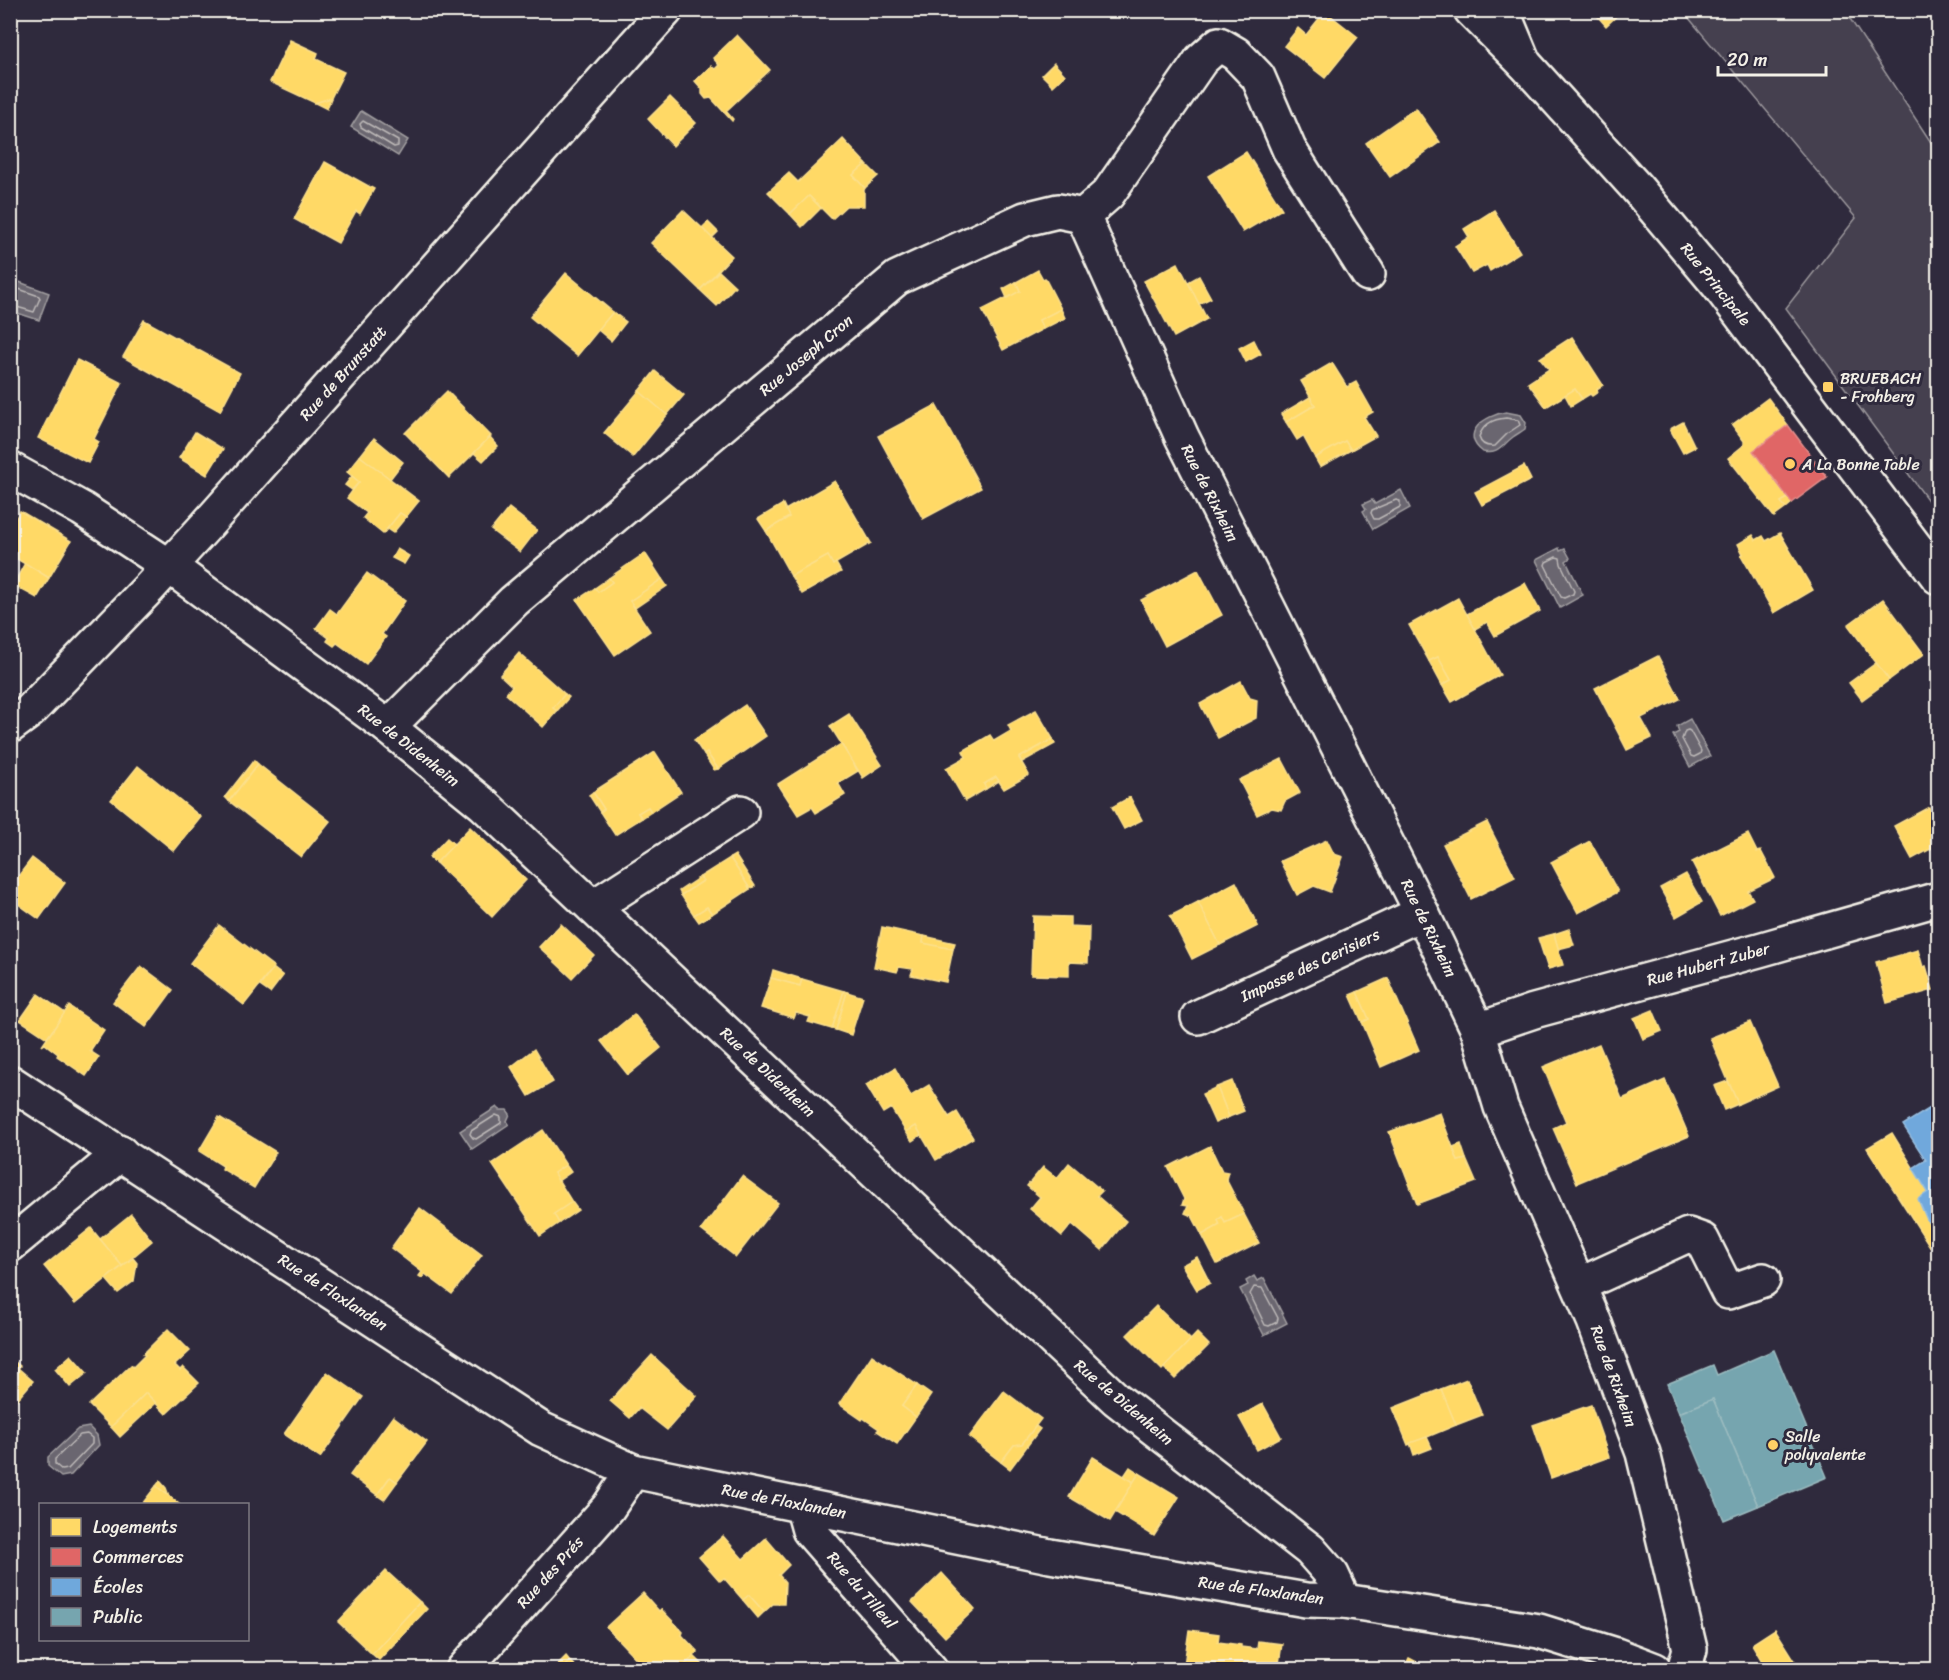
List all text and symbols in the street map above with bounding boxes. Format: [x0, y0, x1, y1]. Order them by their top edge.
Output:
scale bar [1718, 39, 1826, 77]
text: 20 m [1727, 44, 1767, 76]
street label: Rue Principale [1673, 236, 1759, 333]
street label: Rue Joseph Cron [752, 306, 860, 403]
street label: Rue de Brunstatt [292, 319, 394, 427]
place label: BRUEBACH - Frohberg [1840, 364, 1922, 411]
marker: BRUEBACH - Frohberg [1821, 380, 1835, 394]
street label: Rue de Rixheim [1173, 439, 1247, 547]
place label: A La Bonne Table [1801, 450, 1920, 479]
marker: A La Bonne Table [1783, 457, 1797, 471]
street label: Rue de Didenheim [352, 696, 466, 794]
street label: Rue de Rixheim [1393, 874, 1465, 982]
street label: Impasse des Cerisiers [1234, 920, 1385, 1011]
street label: Rue Hubert Zuber [1643, 933, 1774, 994]
street label: Rue de Didenheim [713, 1019, 823, 1125]
street label: Rue de Flaxlanden [272, 1245, 394, 1339]
street label: Rue de Rixheim [1582, 1321, 1646, 1431]
street label: Rue de Didenheim [1068, 1351, 1180, 1453]
place label: Salle polyvalente [1784, 1422, 1866, 1469]
marker: Salle polyvalente [1766, 1438, 1780, 1452]
street label: Rue de Flaxlanden [719, 1475, 849, 1527]
legend [39, 1503, 249, 1641]
text: Logements [93, 1511, 178, 1543]
street label: Rue des Prés [509, 1528, 591, 1615]
text: Commerces [93, 1541, 184, 1573]
street label: Rue du Tilleul [820, 1544, 905, 1636]
street label: Rue de Flaxlanden [1196, 1567, 1326, 1613]
text: Écoles [93, 1571, 143, 1603]
text: Public [93, 1601, 143, 1633]

